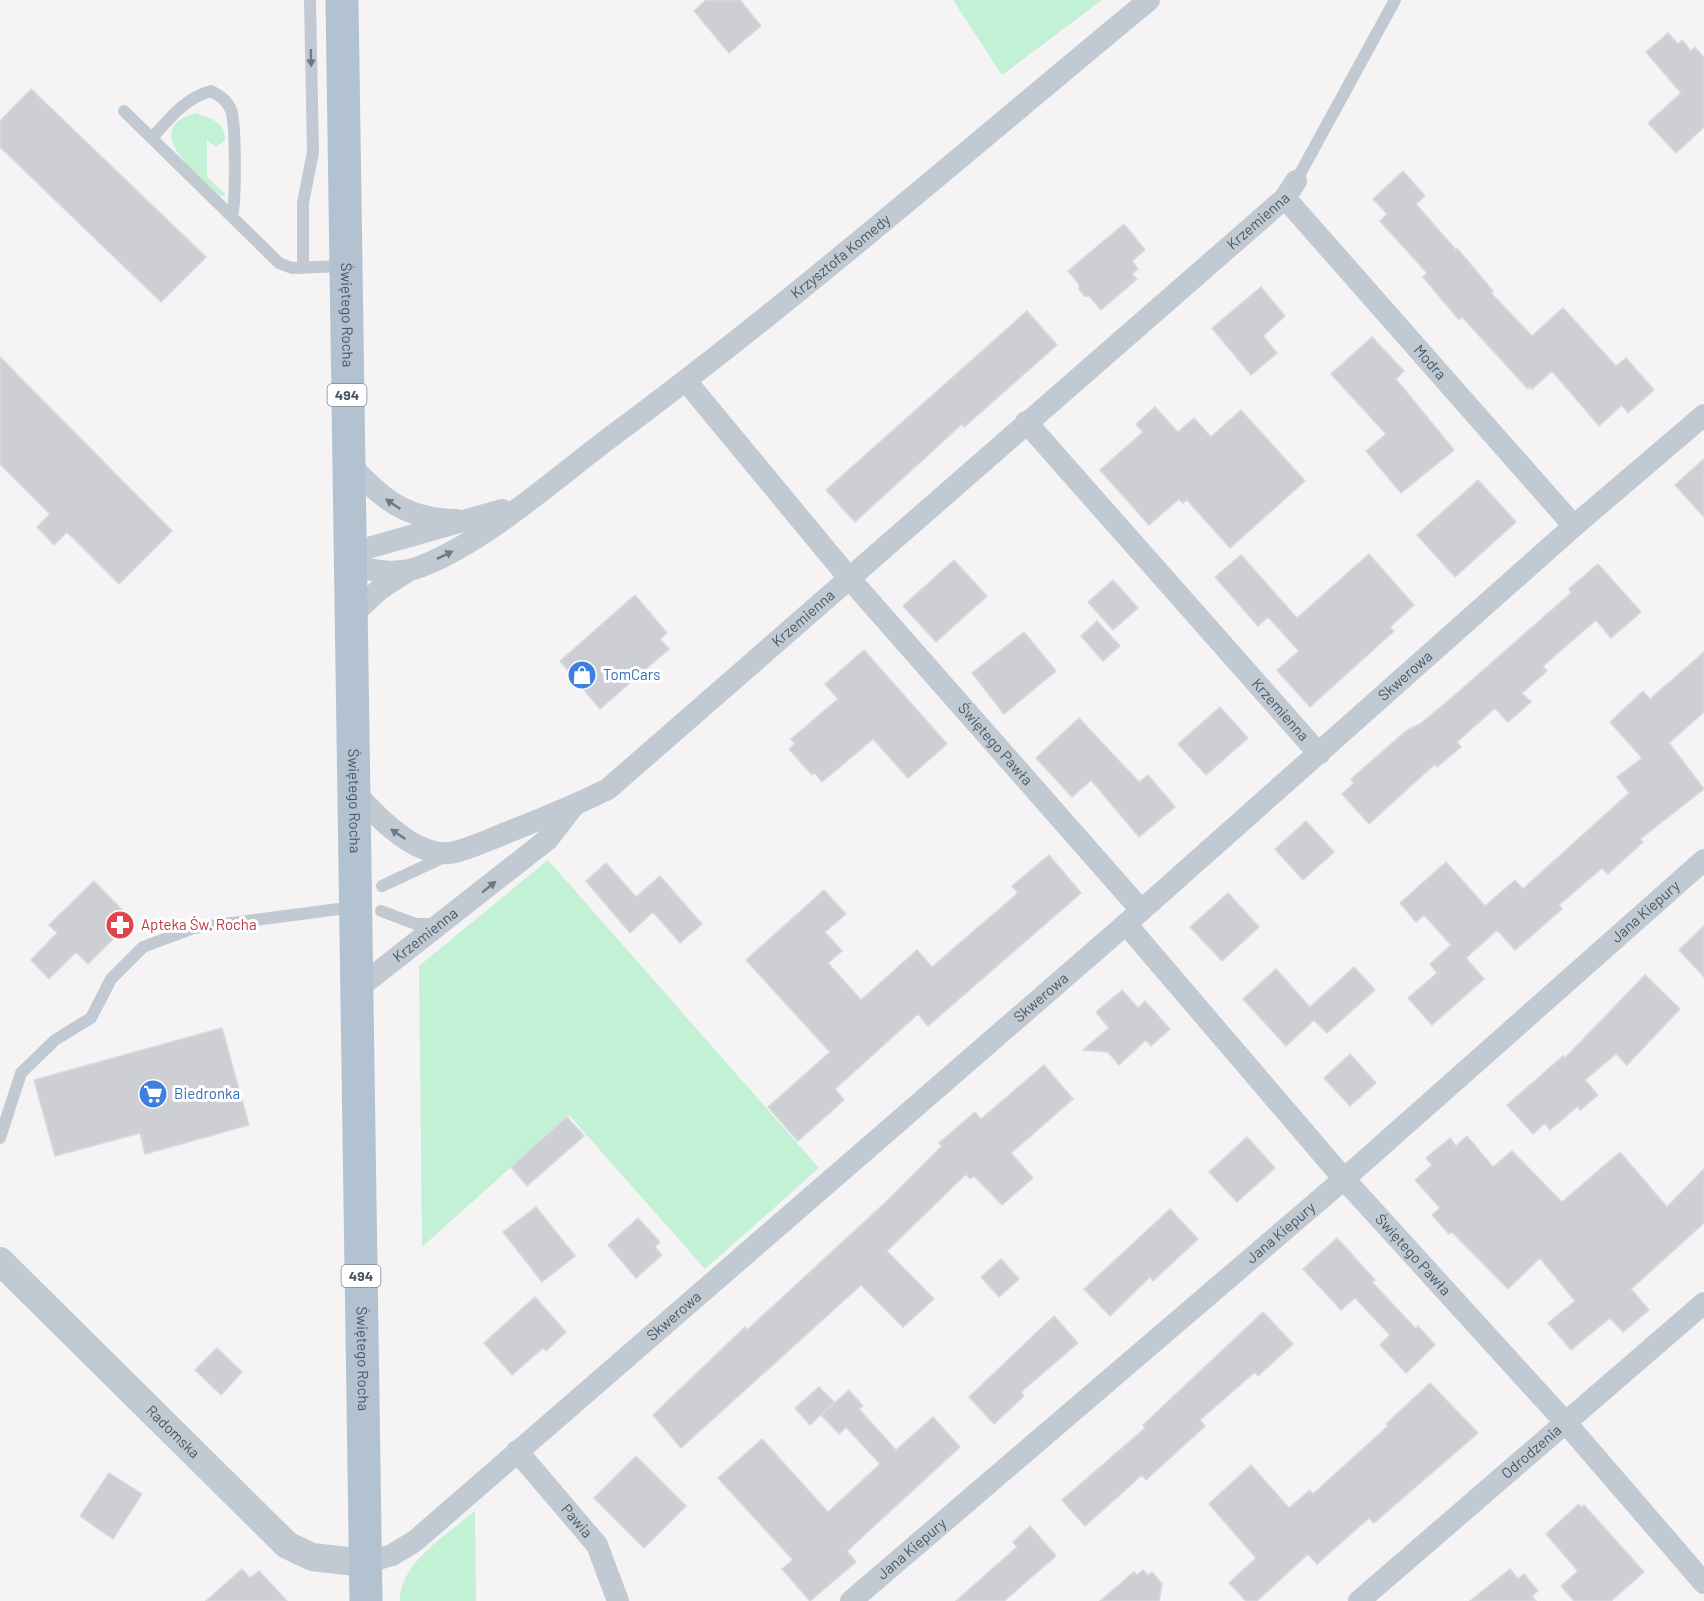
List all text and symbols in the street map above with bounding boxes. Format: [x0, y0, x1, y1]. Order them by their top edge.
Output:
one-way arrow [306, 49, 316, 68]
street label: Krzemienna [1223, 188, 1293, 253]
street label: Krzysztofa Komedy [787, 210, 894, 302]
street label: Świętego Rocha [338, 262, 358, 367]
street label: Modra [1410, 341, 1451, 383]
road number: 494 [328, 384, 366, 406]
one-way arrow [386, 498, 402, 510]
one-way arrow [437, 551, 454, 560]
street label: Krzemienna [768, 585, 838, 650]
street label: Skwerowa [1374, 646, 1435, 704]
shop icon: TomCars [566, 659, 598, 691]
place label: TomCars [603, 665, 660, 683]
street label: Krzemienna [1248, 674, 1313, 744]
street label: Świętego Pawła [955, 699, 1037, 788]
street label: Świętego Rocha [345, 748, 365, 853]
one-way arrow [391, 828, 407, 840]
street label: Jana Kiepury [1607, 876, 1683, 946]
one-way arrow [481, 881, 496, 893]
street label: Krzemienna [389, 903, 461, 965]
pharmacy icon: Apteka Św. Rocha [104, 909, 136, 941]
place label: Apteka Św. Rocha [141, 915, 257, 933]
street label: Skwerowa [1009, 968, 1071, 1026]
supermarket icon: Biedronka [137, 1078, 169, 1110]
place label: Biedronka [174, 1084, 240, 1102]
street label: Jana Kiepury [1242, 1198, 1319, 1267]
street label: Świętego Pawła [1372, 1210, 1455, 1299]
road number: 494 [342, 1265, 380, 1287]
street label: Skwerowa [642, 1287, 704, 1344]
street label: Świętego Rocha [354, 1306, 373, 1411]
street label: Radomska [143, 1401, 204, 1462]
street label: Odrodzenia [1497, 1420, 1565, 1482]
street label: Pawia [558, 1500, 597, 1541]
street label: Jana Kiepury [873, 1514, 949, 1583]

